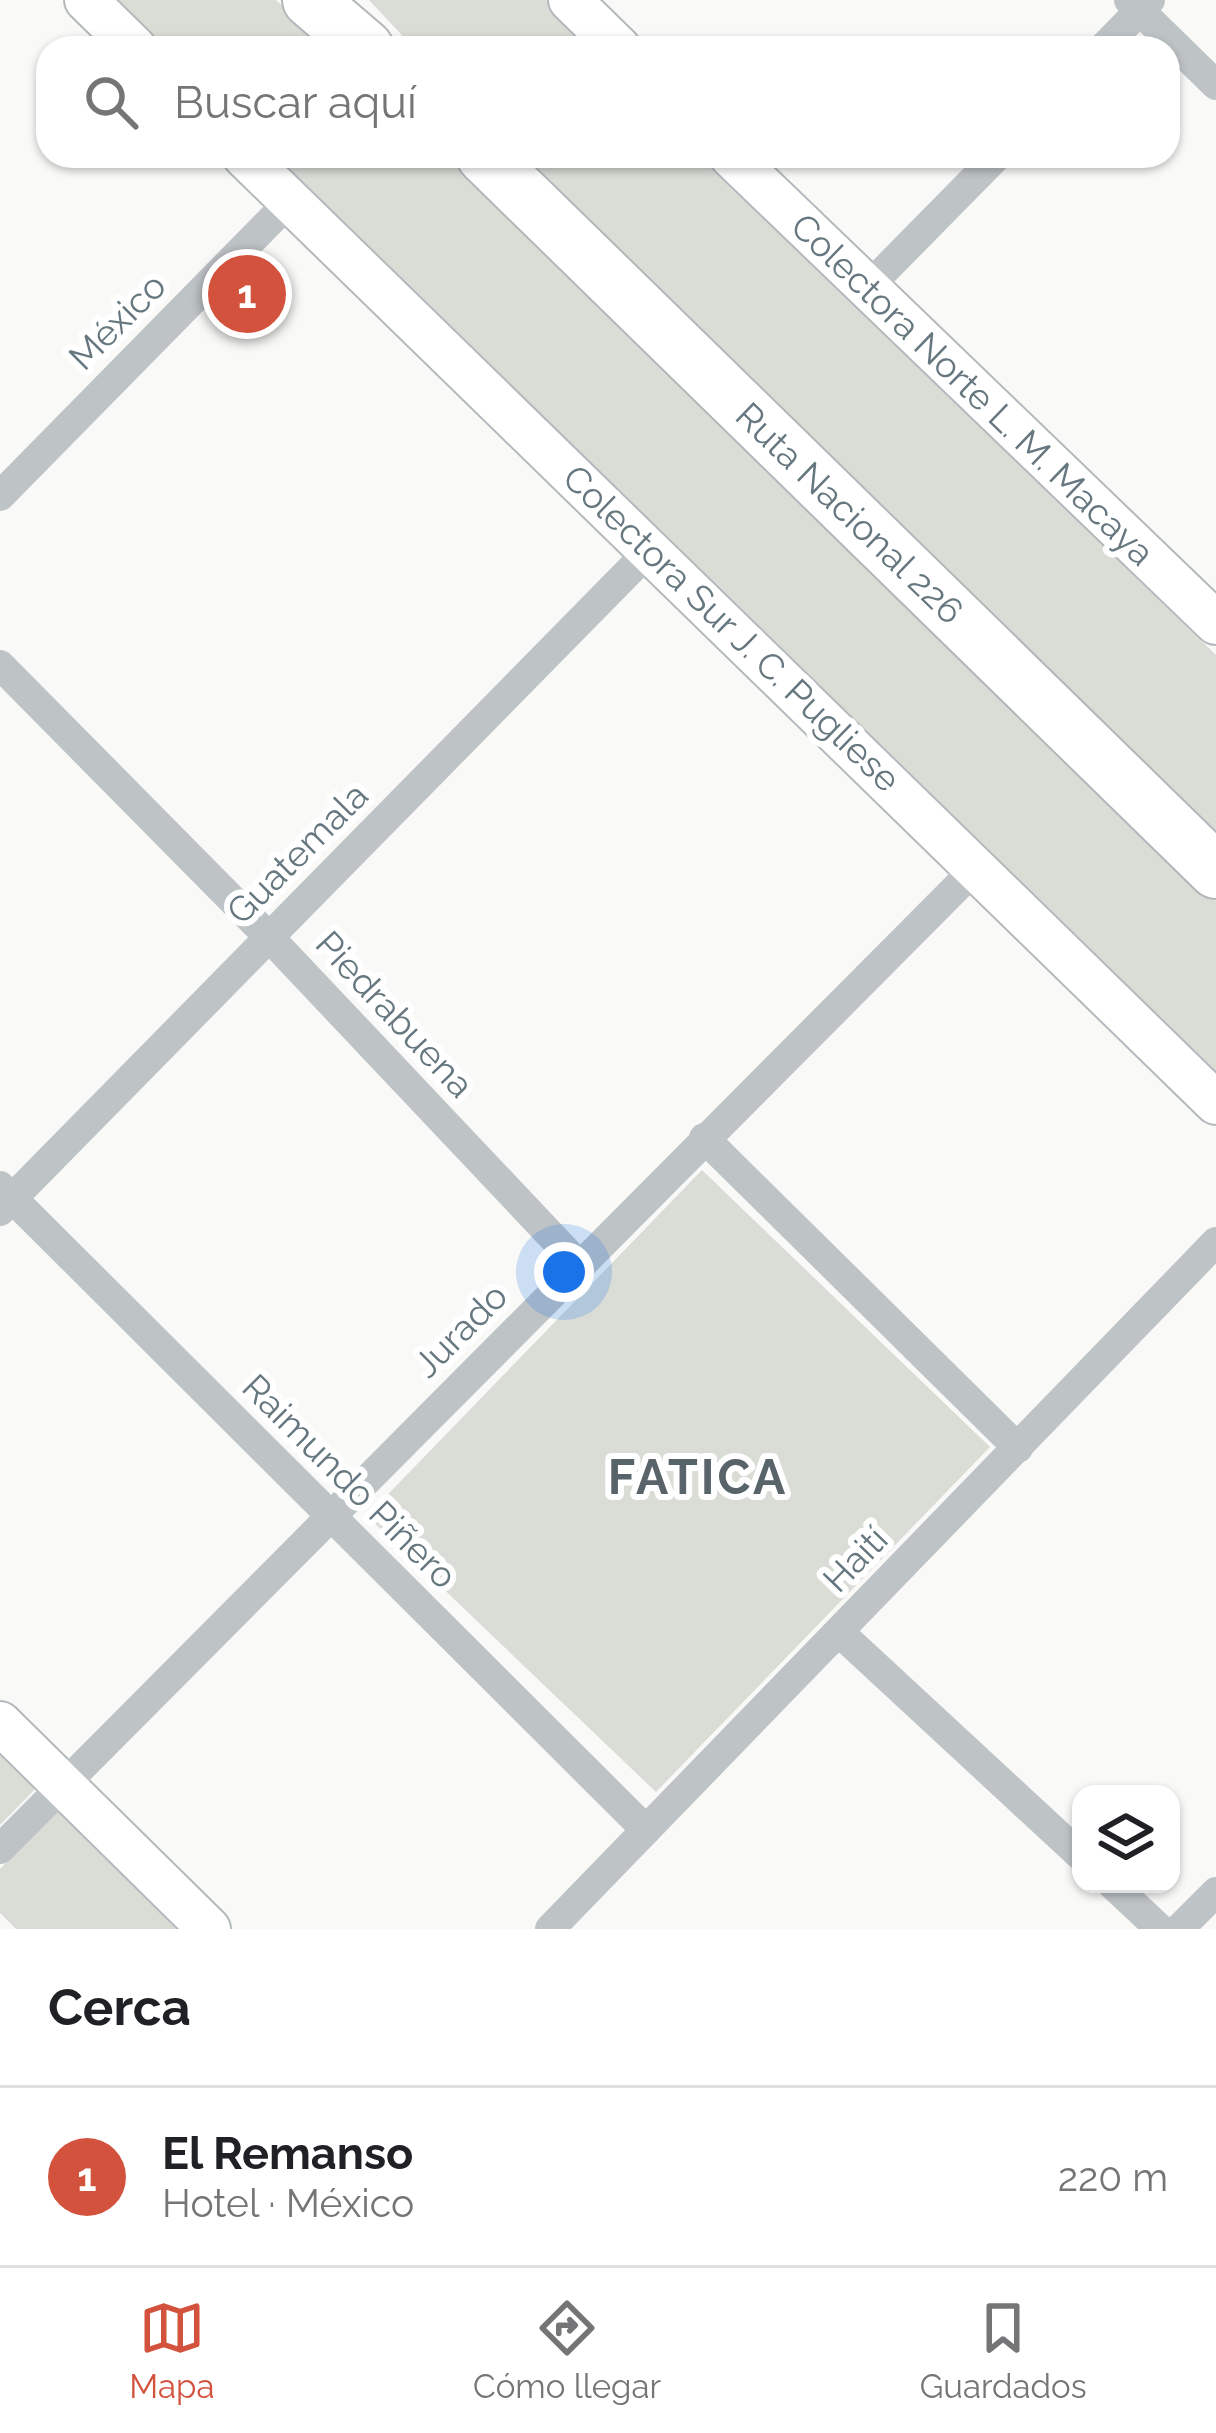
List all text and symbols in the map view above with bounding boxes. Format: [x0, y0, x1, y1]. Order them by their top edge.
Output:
search box [36, 36, 1180, 168]
icon: search [78, 69, 144, 135]
text: Buscar aquí [174, 76, 417, 129]
street label: Colectora Norte L. M. Macaya [783, 204, 1163, 574]
pin: 1 [208, 249, 286, 339]
street label: México [60, 264, 174, 378]
street label: Ruta Nacional 226 [728, 394, 972, 632]
street label: Colectora Sur J. C. Pugliese [555, 456, 909, 800]
street label: Guatemala [218, 774, 376, 932]
street label: Piedrabuena [308, 922, 482, 1106]
your location [534, 1242, 594, 1302]
street label: Jurado [405, 1275, 515, 1385]
street label: Raimundo Piñero [234, 1365, 466, 1597]
district label: FATICA [608, 1449, 788, 1505]
street label: Haití [814, 1518, 896, 1600]
map controls [1072, 1785, 1180, 1893]
button: layers [1072, 1785, 1180, 1893]
text: Cerca [48, 1977, 191, 2037]
text: El Remanso [162, 2127, 413, 2180]
text: 1 [77, 2154, 97, 2200]
text: 220 m [1058, 2154, 1168, 2200]
text: Hotel · México [162, 2180, 414, 2226]
tab: Mapa [129, 2295, 214, 2406]
tab: Cómo llegar [473, 2295, 661, 2406]
tab: Guardados [920, 2295, 1087, 2406]

